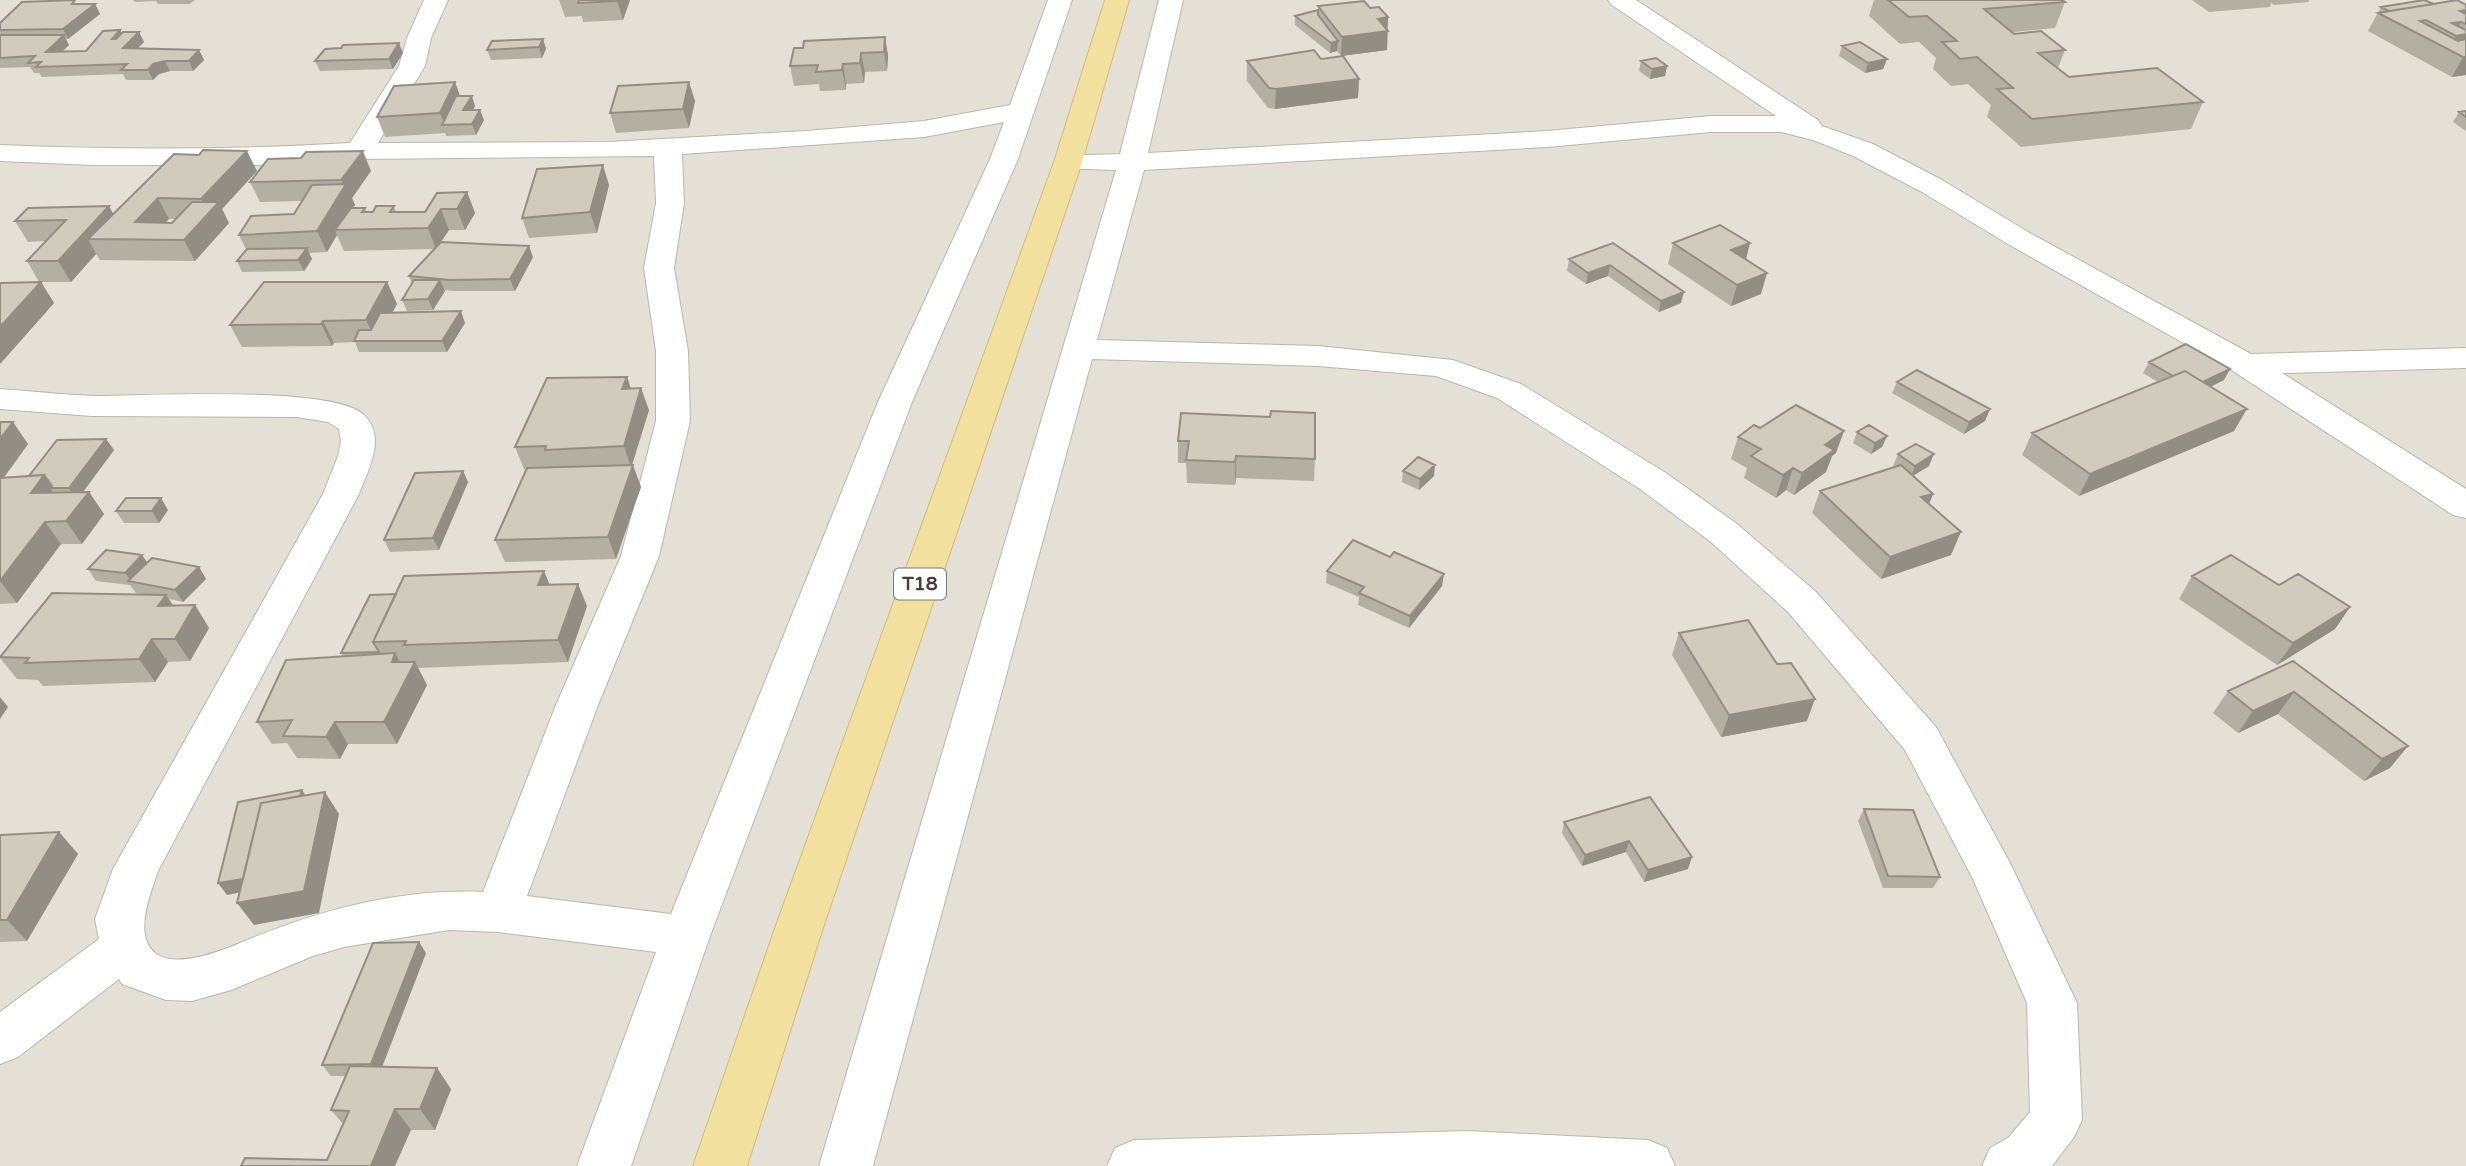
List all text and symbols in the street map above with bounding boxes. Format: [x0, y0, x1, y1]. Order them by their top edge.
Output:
road number: T18 [894, 568, 946, 600]

